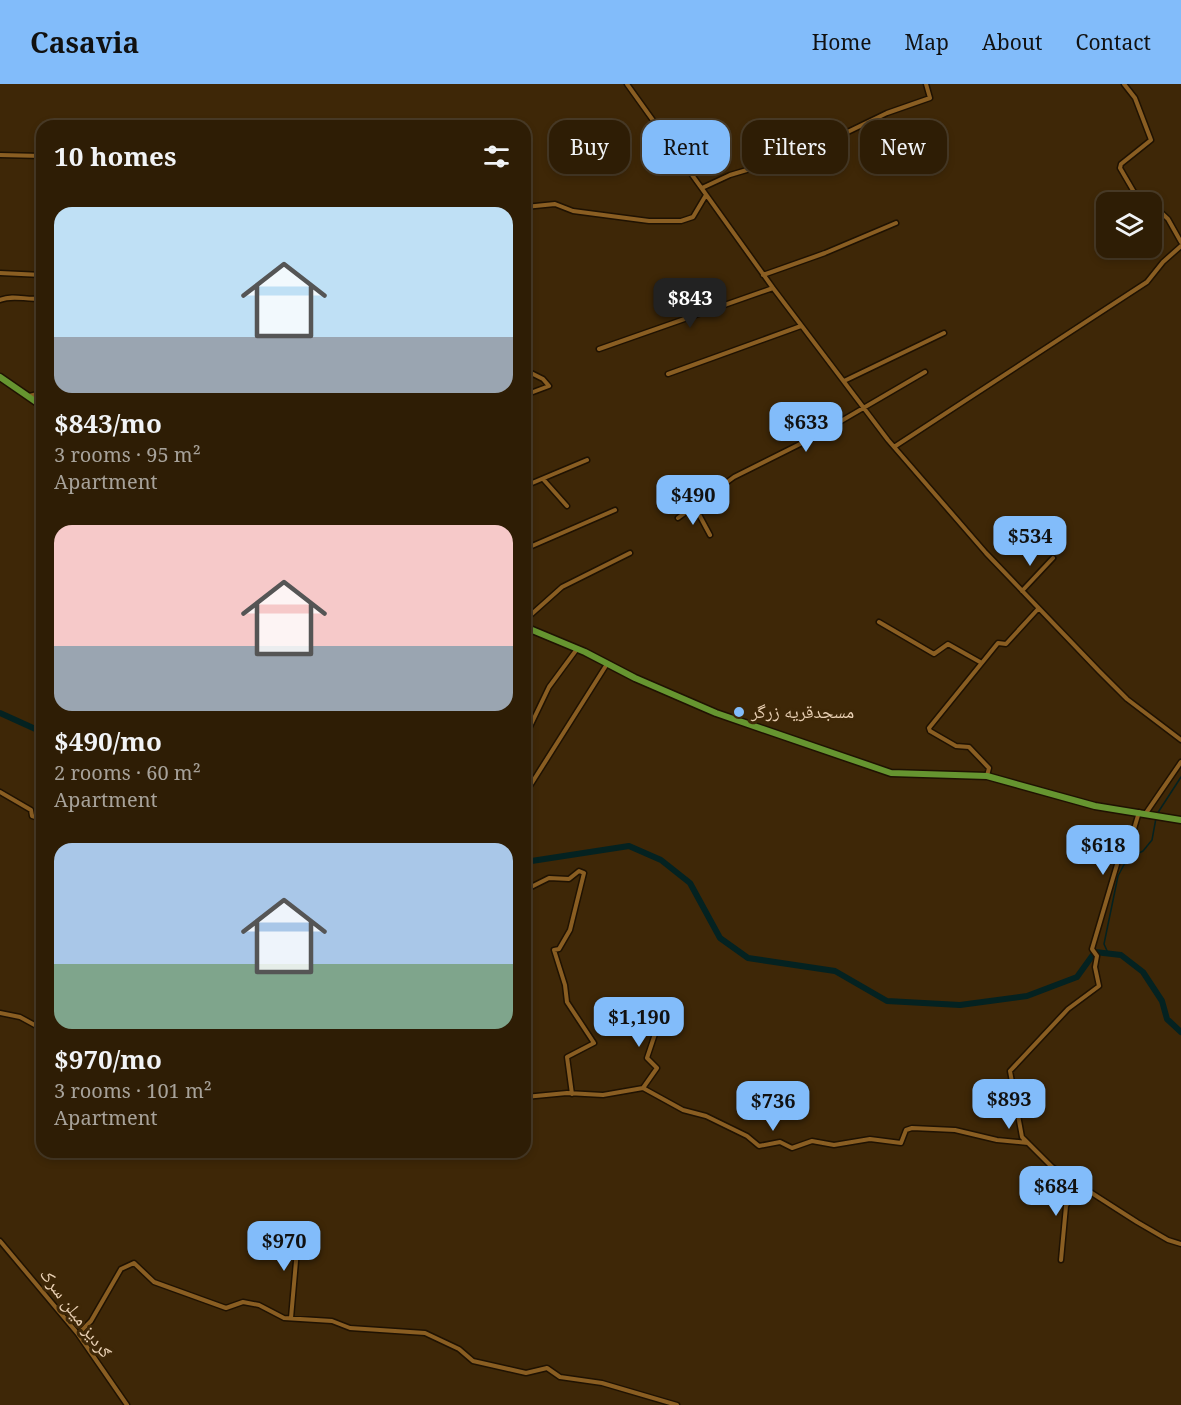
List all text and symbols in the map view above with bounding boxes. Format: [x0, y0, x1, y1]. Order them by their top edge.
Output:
text: Casavia [30, 23, 139, 61]
text: Home [812, 28, 872, 56]
text: Map [905, 28, 949, 56]
text: About [982, 28, 1043, 56]
text: Contact [1076, 28, 1151, 56]
chip: Buy [549, 120, 630, 174]
chip: Rent [642, 120, 730, 174]
chip: Filters [742, 120, 848, 174]
chip: New [860, 120, 947, 174]
text: 10 homes [54, 138, 176, 174]
icon: filters [480, 140, 513, 173]
map controls [1096, 192, 1162, 258]
button: layers [1096, 192, 1162, 258]
icon: home [230, 246, 338, 354]
pin: $843 [654, 278, 726, 329]
text: $843 [667, 284, 713, 311]
pin: $633 [770, 402, 842, 453]
text: $843/mo [54, 405, 162, 441]
text: $633 [783, 408, 829, 435]
text: 3 rooms · 95 m² [54, 441, 201, 468]
text: Apartment [54, 468, 158, 495]
pin: $490 [657, 475, 729, 526]
text: $490 [670, 481, 716, 508]
pin: $534 [994, 516, 1066, 567]
text: $534 [1007, 522, 1053, 549]
icon: home [230, 564, 338, 672]
place label: مسجدقریه زرگر [750, 699, 854, 723]
marker: مسجدقریه زرگر [732, 705, 746, 719]
text: $490/mo [54, 723, 162, 759]
text: 2 rooms · 60 m² [54, 759, 201, 786]
text: Apartment [54, 786, 158, 813]
pin: $618 [1067, 825, 1139, 876]
text: $618 [1080, 831, 1126, 858]
icon: home [230, 882, 338, 990]
pin: $1,190 [590, 997, 688, 1048]
text: $1,190 [608, 1003, 670, 1030]
text: $970/mo [54, 1041, 162, 1077]
text: 3 rooms · 101 m² [54, 1077, 212, 1104]
pin: $893 [973, 1079, 1045, 1130]
pin: $736 [737, 1081, 809, 1132]
text: $893 [986, 1085, 1032, 1112]
text: $736 [750, 1087, 796, 1114]
text: Apartment [54, 1104, 158, 1131]
pin: $684 [1020, 1166, 1092, 1217]
text: $684 [1033, 1172, 1079, 1199]
pin: $970 [248, 1221, 320, 1272]
text: $970 [261, 1227, 307, 1254]
street label: ګردیز میلن سرک [35, 1263, 119, 1363]

